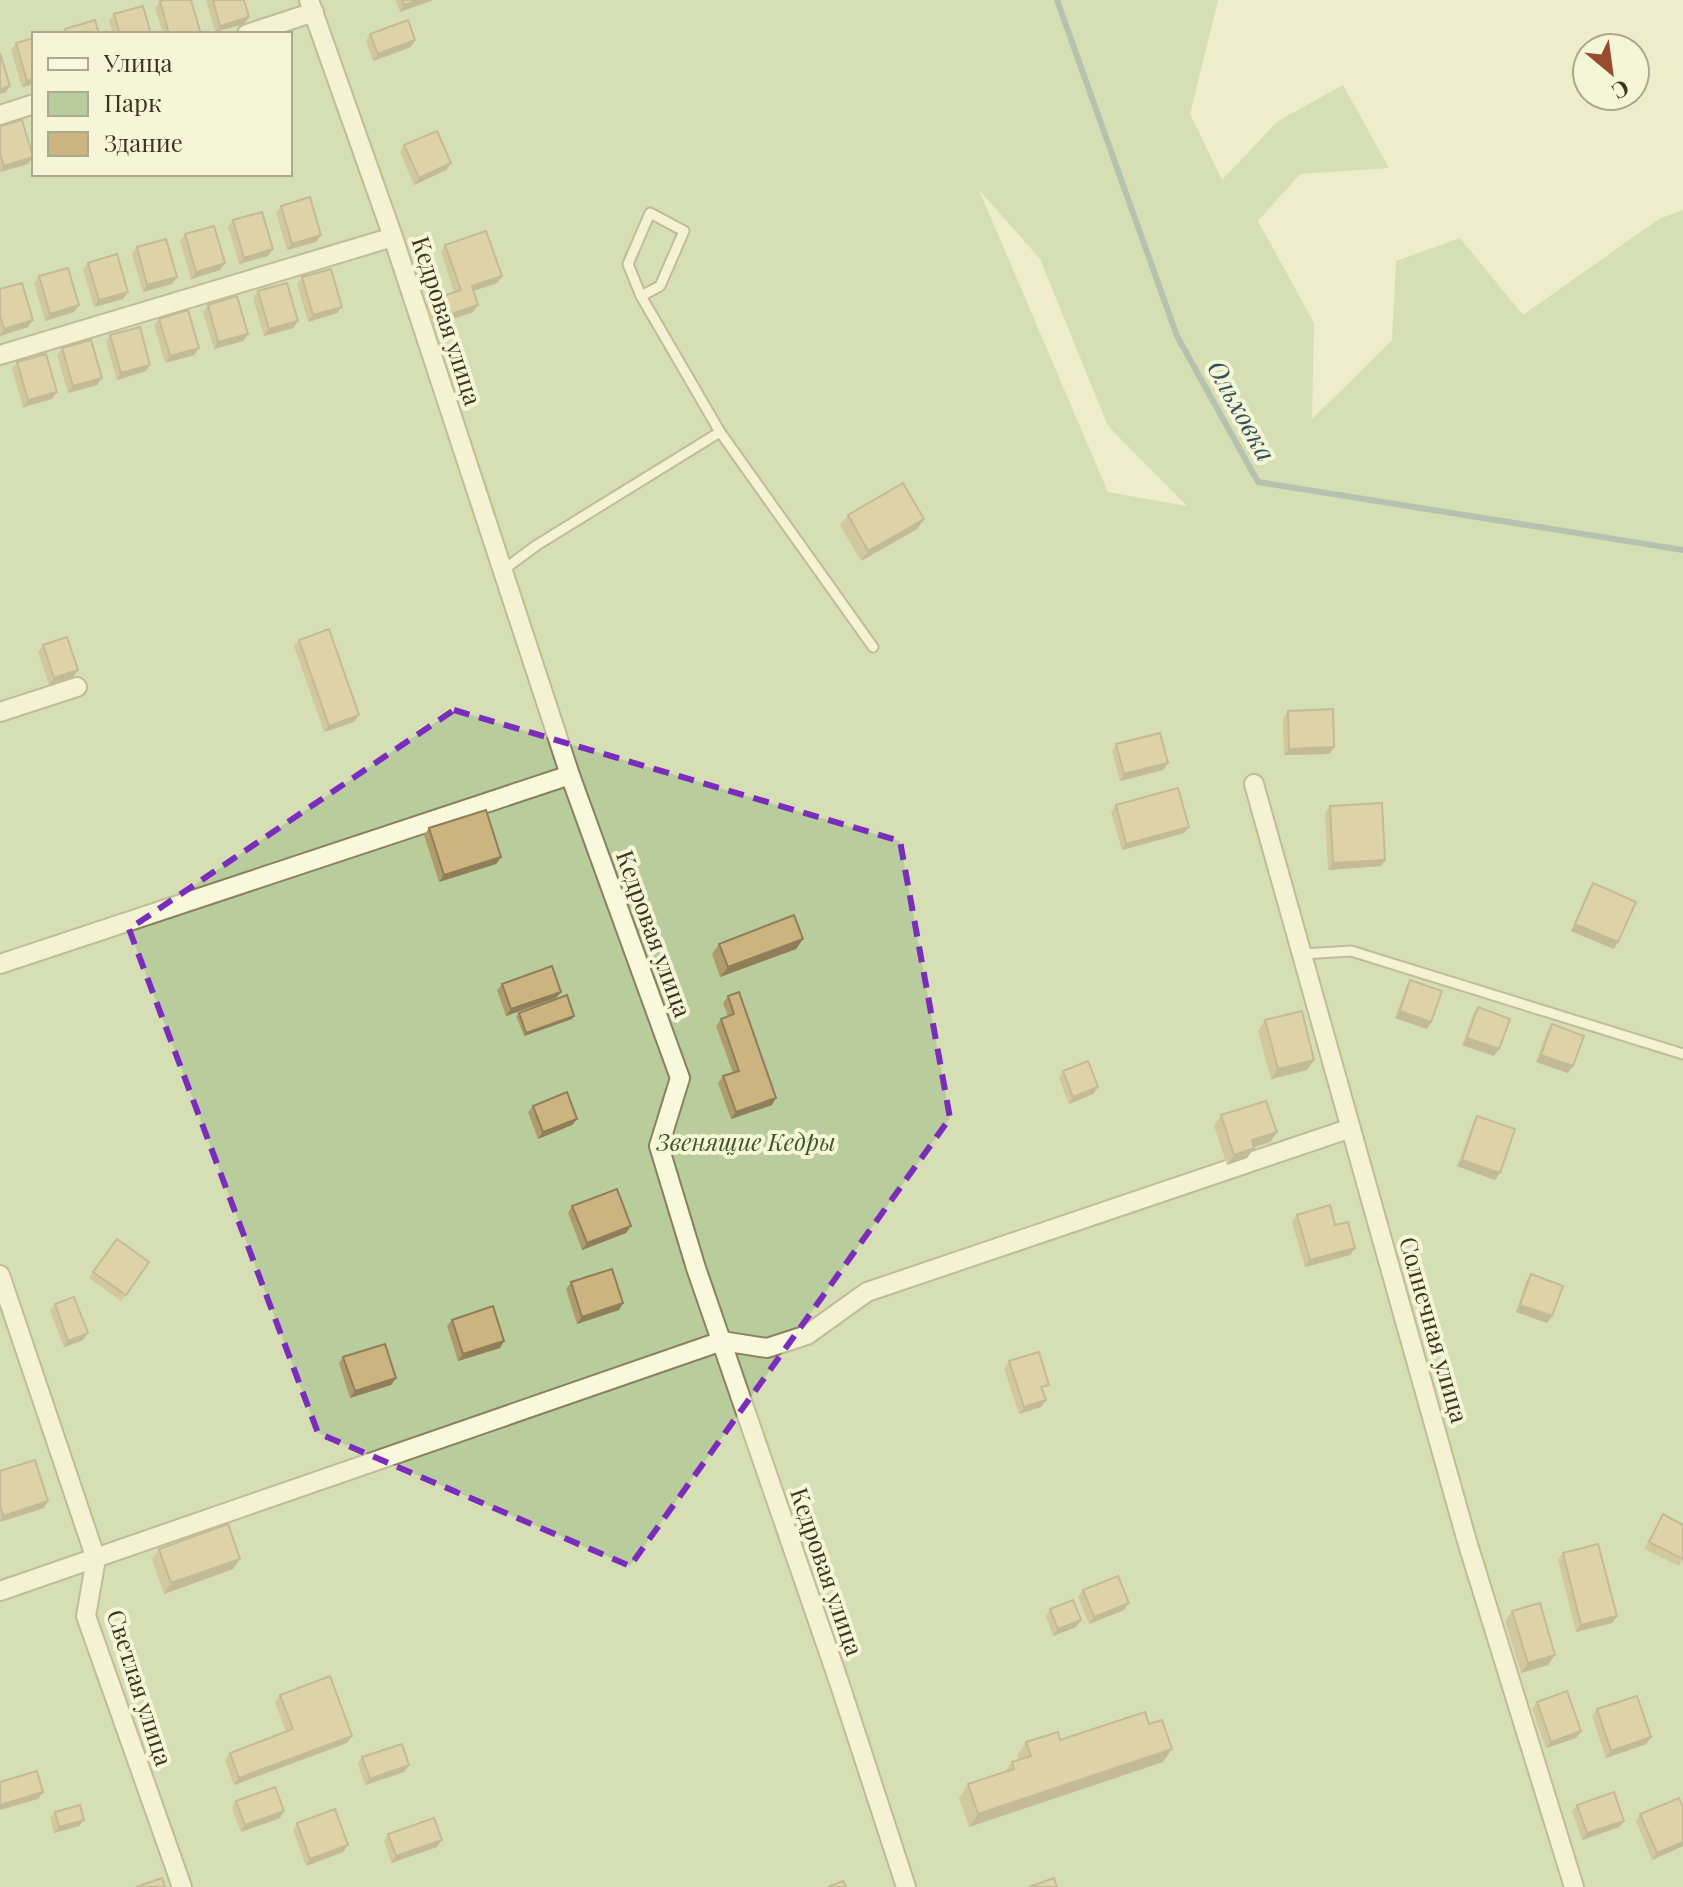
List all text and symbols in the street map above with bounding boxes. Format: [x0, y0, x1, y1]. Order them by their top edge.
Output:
legend [32, 32, 292, 176]
north arrow [1571, 32, 1651, 112]
text: Улица [103, 46, 173, 78]
text: С [1607, 73, 1635, 107]
text: Парк [104, 86, 162, 118]
text: Здание [104, 126, 183, 158]
street label: Кедровая улица [406, 232, 490, 409]
water label: Ольховка [1200, 353, 1284, 467]
street label: Кедровая улица [610, 845, 700, 1021]
park label: Звенящие Кедры [655, 1125, 836, 1157]
street label: Солнечная улица [1393, 1233, 1477, 1426]
street label: Кедровая улица [784, 1483, 872, 1660]
street label: Светлая улица [101, 1605, 181, 1769]

